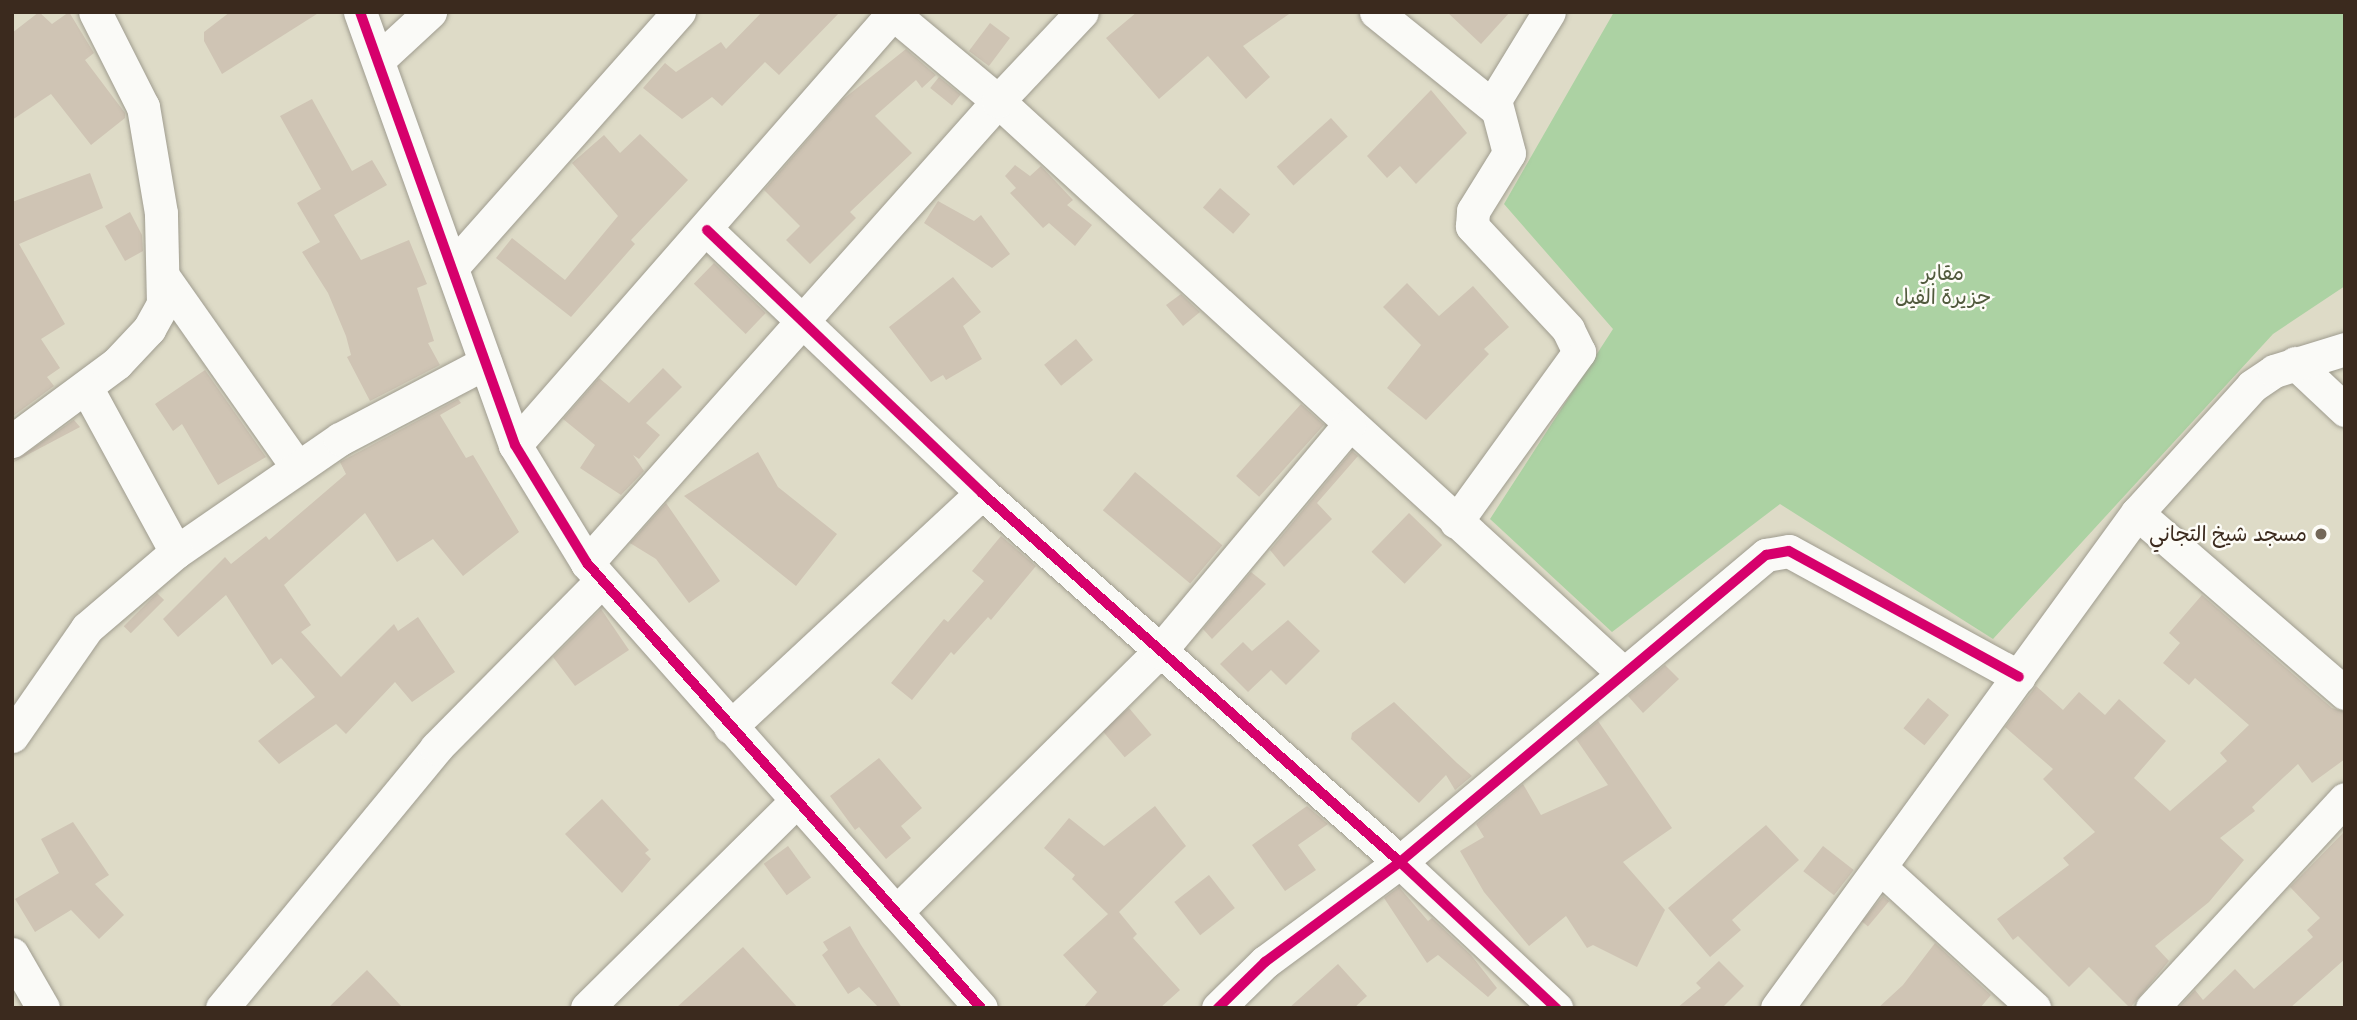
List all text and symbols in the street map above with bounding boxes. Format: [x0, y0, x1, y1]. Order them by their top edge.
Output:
park label: مقابر جزيرة الفيل [1895, 260, 1991, 310]
place label: مسجد شيخ التجاني [2149, 521, 2307, 547]
marker: مسجد شيخ التجاني [2313, 526, 2329, 542]

